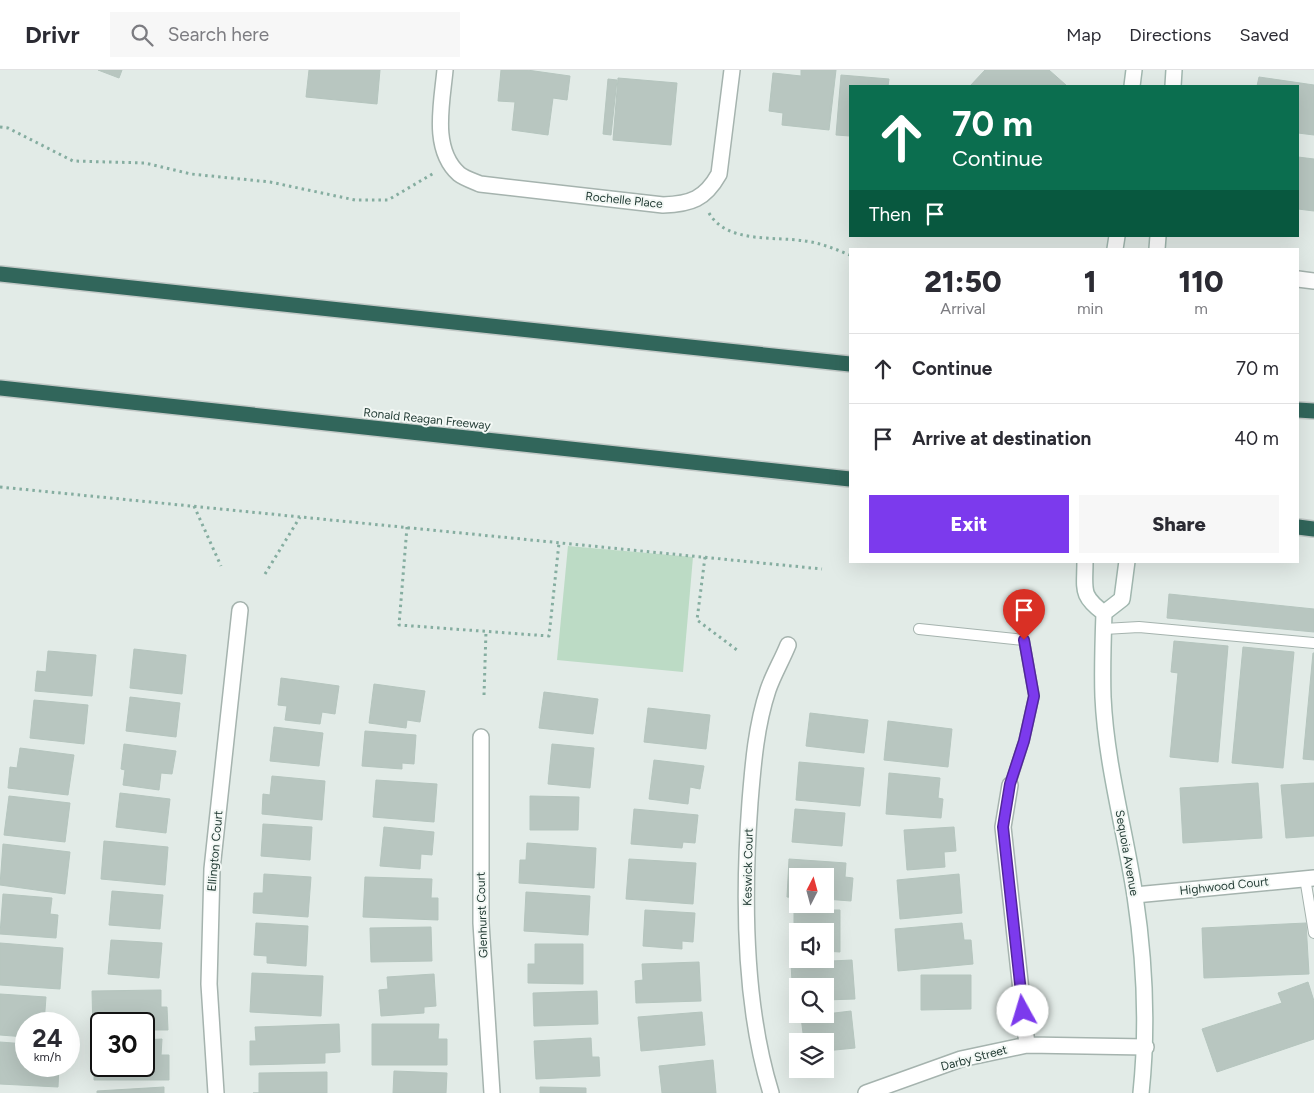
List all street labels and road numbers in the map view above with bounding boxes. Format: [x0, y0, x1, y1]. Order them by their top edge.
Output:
street label: Rochelle Place [585, 189, 664, 211]
street label: Ronald Reagan Freeway [363, 405, 492, 433]
street label: Sequoia Avenue [1113, 809, 1142, 897]
street label: Ellington Court [204, 810, 226, 892]
street label: Keswick Court [740, 828, 756, 906]
street label: Glenhurst Court [473, 871, 491, 958]
street label: Highwood Court [1179, 874, 1270, 898]
street label: Darby Street [939, 1042, 1009, 1074]

